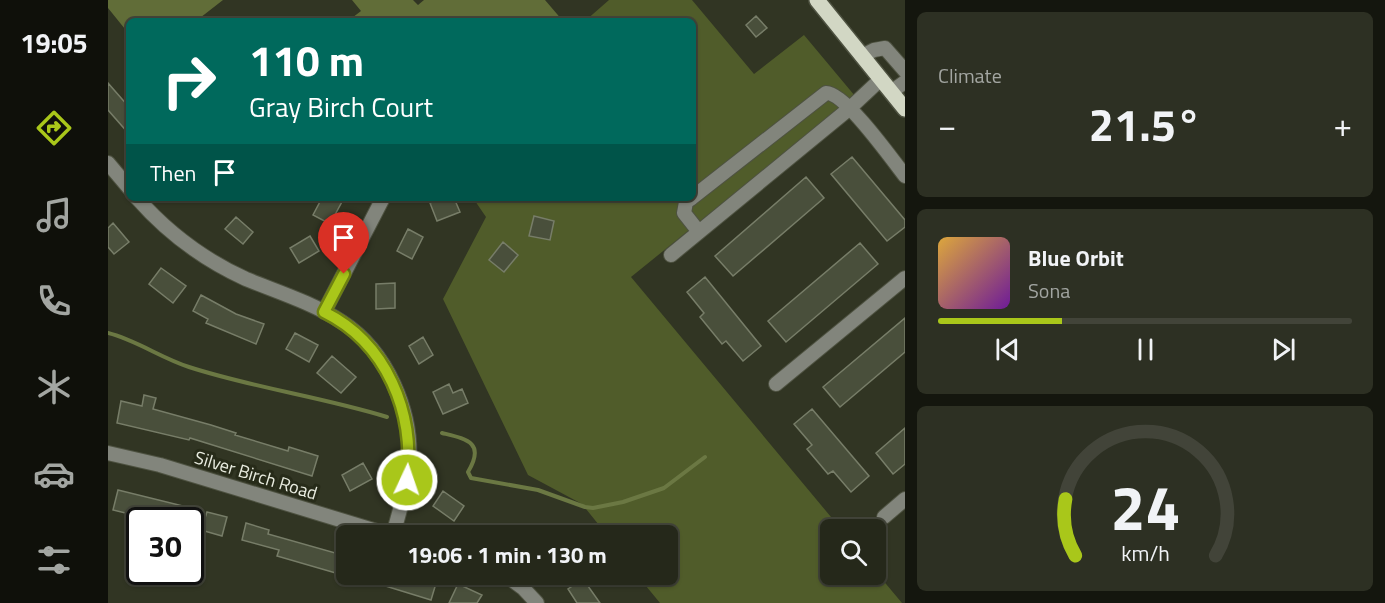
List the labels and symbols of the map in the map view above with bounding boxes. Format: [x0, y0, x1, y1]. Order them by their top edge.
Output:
pin [318, 212, 369, 274]
street label: Silver Birch Road [191, 444, 321, 506]
position arrow [375, 448, 439, 512]
speed limit sign: 30 [126, 507, 204, 585]

